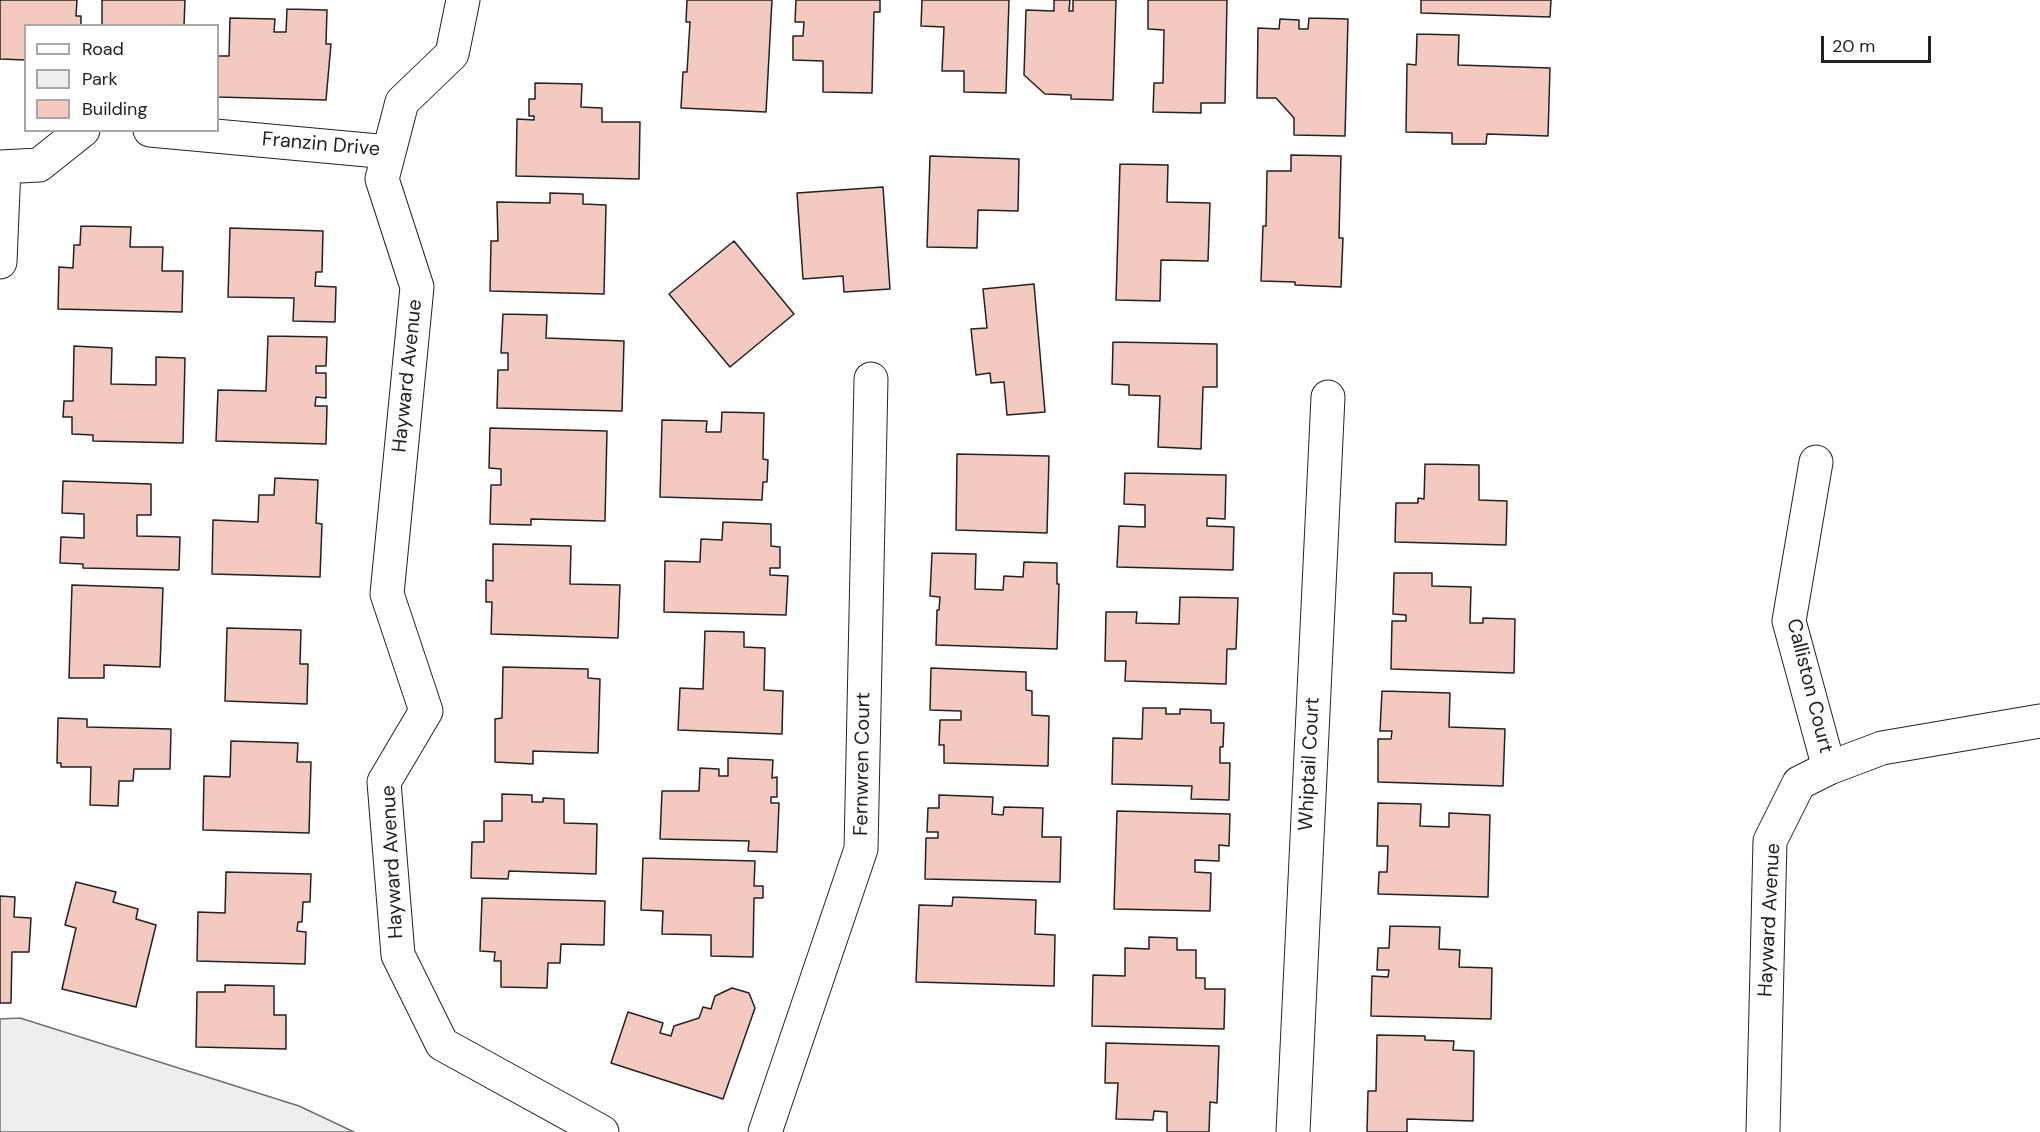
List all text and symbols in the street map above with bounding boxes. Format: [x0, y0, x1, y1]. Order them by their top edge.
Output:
legend [24, 24, 219, 132]
scale bar [1824, 24, 1934, 62]
text: 20 m [1832, 34, 1875, 58]
text: Road [82, 37, 124, 61]
text: Park [82, 67, 118, 91]
text: Building [82, 97, 147, 121]
street label: Franzin Drive [261, 128, 381, 162]
street label: Hayward Avenue [388, 298, 428, 454]
street label: Calliston Court [1781, 616, 1837, 756]
street label: Fernwren Court [850, 692, 876, 836]
street label: Whiptail Court [1295, 696, 1325, 832]
street label: Hayward Avenue [377, 785, 409, 939]
street label: Hayward Avenue [1754, 843, 1786, 997]

